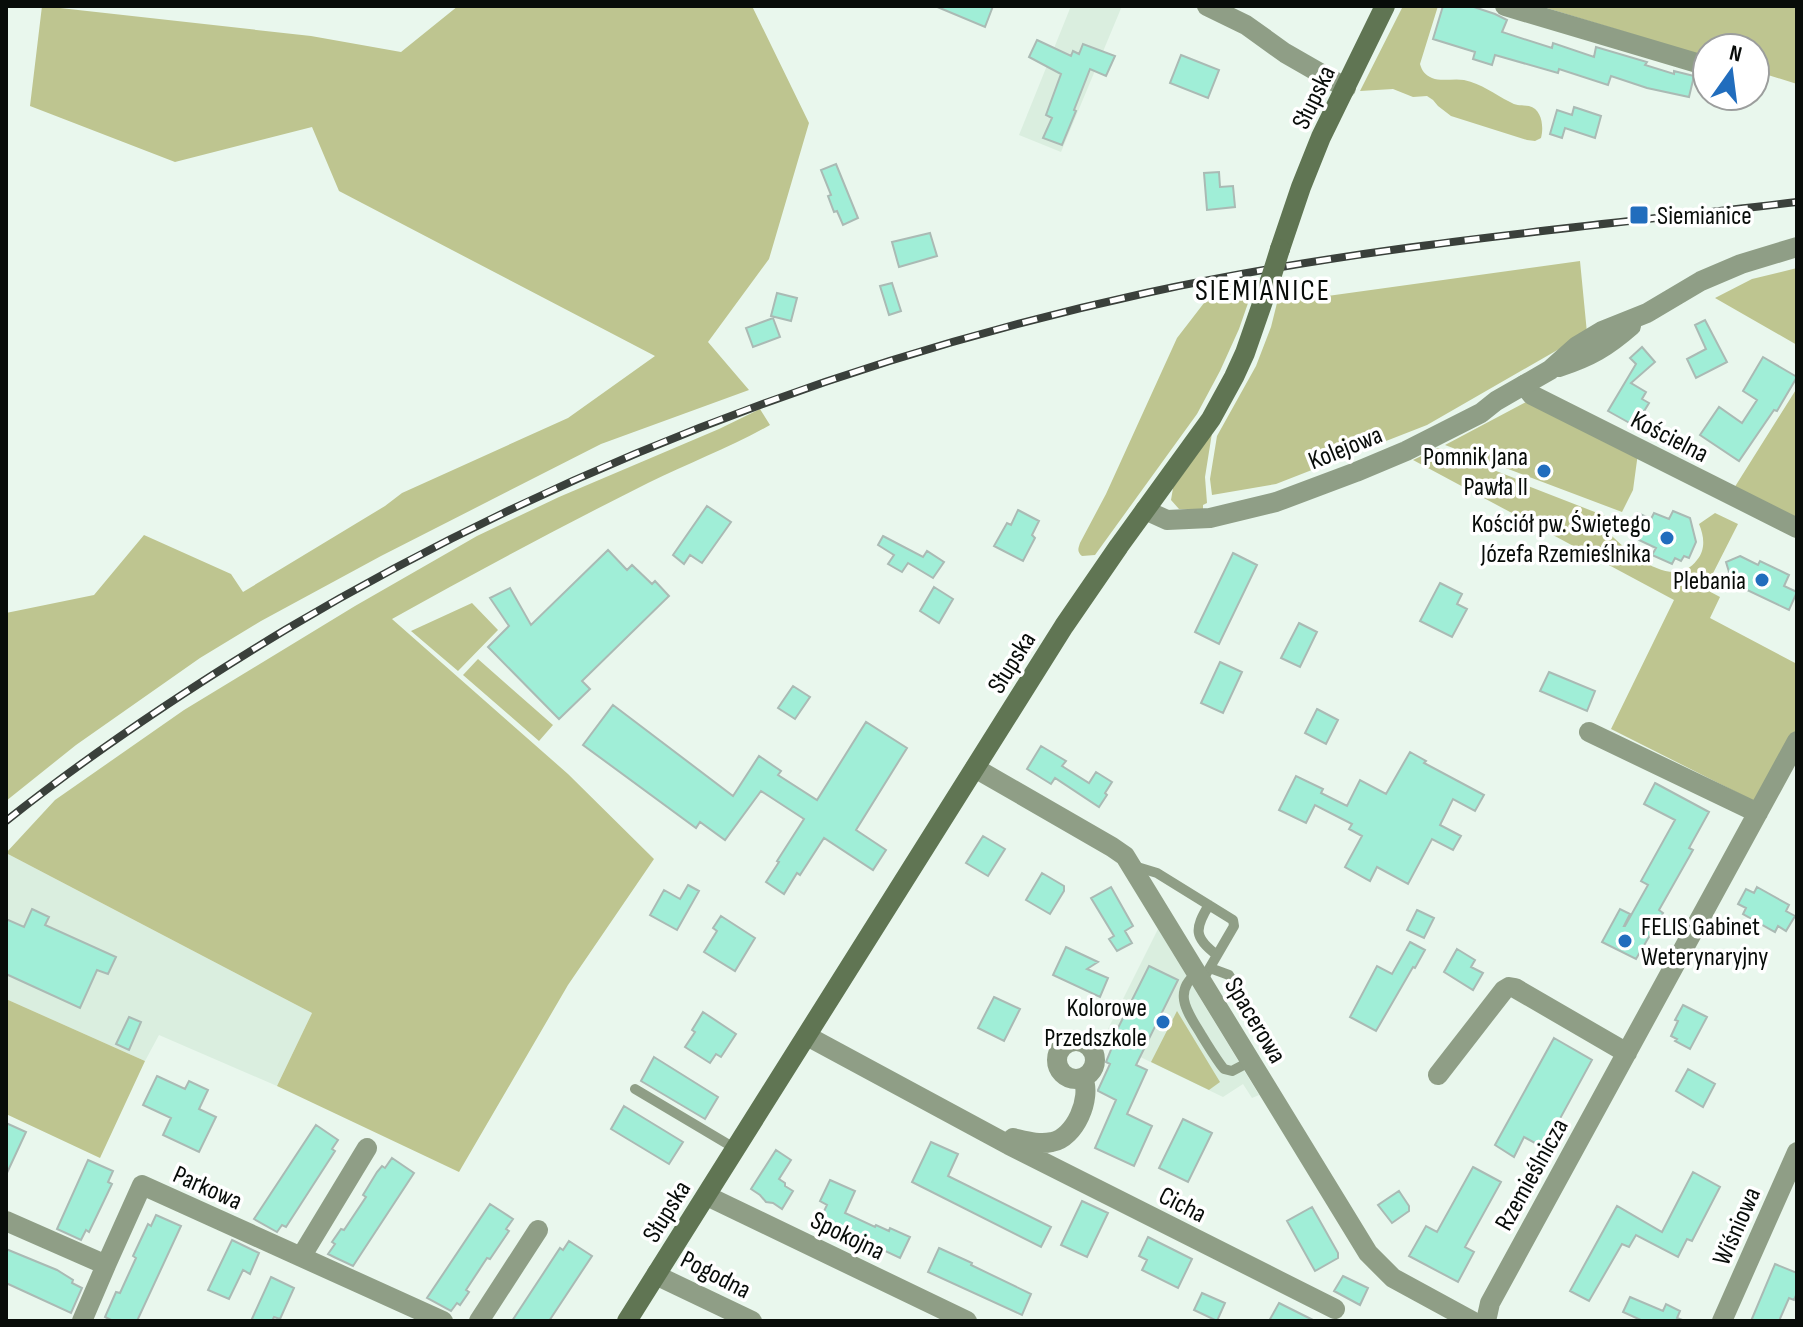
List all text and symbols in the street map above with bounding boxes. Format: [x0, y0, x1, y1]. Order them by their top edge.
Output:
north arrow [1691, 32, 1771, 112]
text: N [1727, 40, 1744, 69]
street label: Słupska [1286, 61, 1343, 135]
place label: Siemianice [1657, 201, 1752, 232]
marker: Siemianice [1628, 204, 1650, 226]
district label: SIEMIANICE [1195, 273, 1331, 309]
street label: Kościelna [1625, 405, 1713, 470]
street label: Kolejowa [1304, 420, 1387, 477]
place label: Pomnik Jana Pawła II [1423, 442, 1528, 503]
marker: Pomnik Jana Pawła II [1535, 462, 1553, 480]
place label: Kościół pw. Świętego Józefa Rzemieślnika [1471, 509, 1651, 570]
marker: Kościół pw. Świętego Józefa Rzemieślnika [1658, 529, 1676, 547]
place label: Plebania [1673, 566, 1746, 597]
marker: Plebania [1753, 571, 1771, 589]
street label: Słupska [981, 626, 1043, 699]
place label: FELIS Gabinet Weterynaryjny [1641, 912, 1768, 973]
marker: FELIS Gabinet Weterynaryjny [1616, 932, 1634, 950]
street label: Spacerowa [1217, 972, 1292, 1069]
place label: Kolorowe Przedszkole [1044, 993, 1147, 1054]
marker: Kolorowe Przedszkole [1154, 1013, 1172, 1031]
street label: Rzemieślnicza [1489, 1113, 1576, 1236]
street label: Parkowa [168, 1159, 247, 1217]
street label: Słupska [636, 1175, 698, 1248]
street label: Cicha [1153, 1180, 1211, 1230]
street label: Wiśniowa [1707, 1183, 1768, 1270]
street label: Spokojna [805, 1205, 890, 1268]
street label: Pogodna [675, 1245, 756, 1306]

